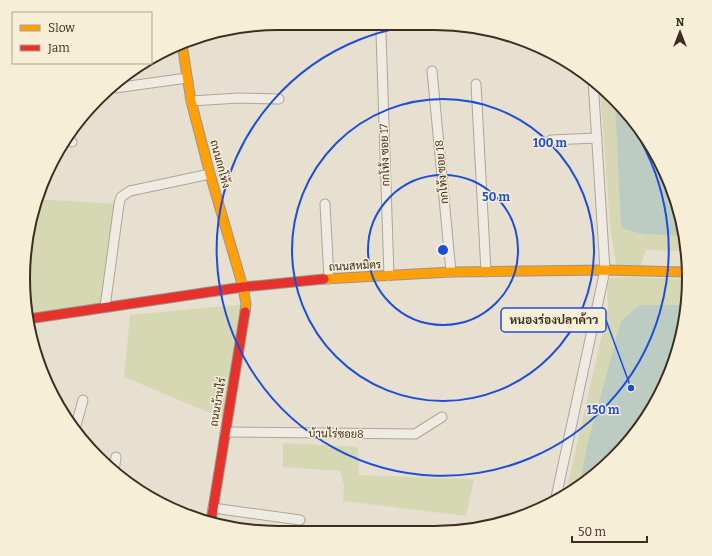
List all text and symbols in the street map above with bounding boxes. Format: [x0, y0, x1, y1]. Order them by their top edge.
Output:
legend [12, 12, 152, 64]
north arrow [660, 12, 700, 52]
text: N [676, 16, 685, 29]
text: Slow [48, 21, 75, 35]
text: Jam [47, 41, 70, 55]
street label: กกโท้ง ซอย 17 [375, 123, 393, 187]
text: 100 m [533, 136, 568, 150]
street label: ถนนกกโท้ง [207, 138, 235, 190]
street label: กกโท้ง ซอย 18 [431, 140, 451, 205]
text: 50 m [482, 190, 510, 204]
centre of rings [436, 243, 450, 257]
street label: ถนนสหมิตร [328, 258, 382, 274]
callout: หนองร่องปลาค้าว [501, 308, 606, 332]
text: หนองร่องปลาค้าว [510, 312, 598, 327]
street label: ถนนบ้านไร่ [205, 376, 229, 427]
text: 150 m [587, 403, 620, 417]
street label: บ้านไร่ซอย8 [308, 425, 364, 441]
scale bar [572, 518, 647, 544]
text: 50 m [578, 525, 607, 539]

